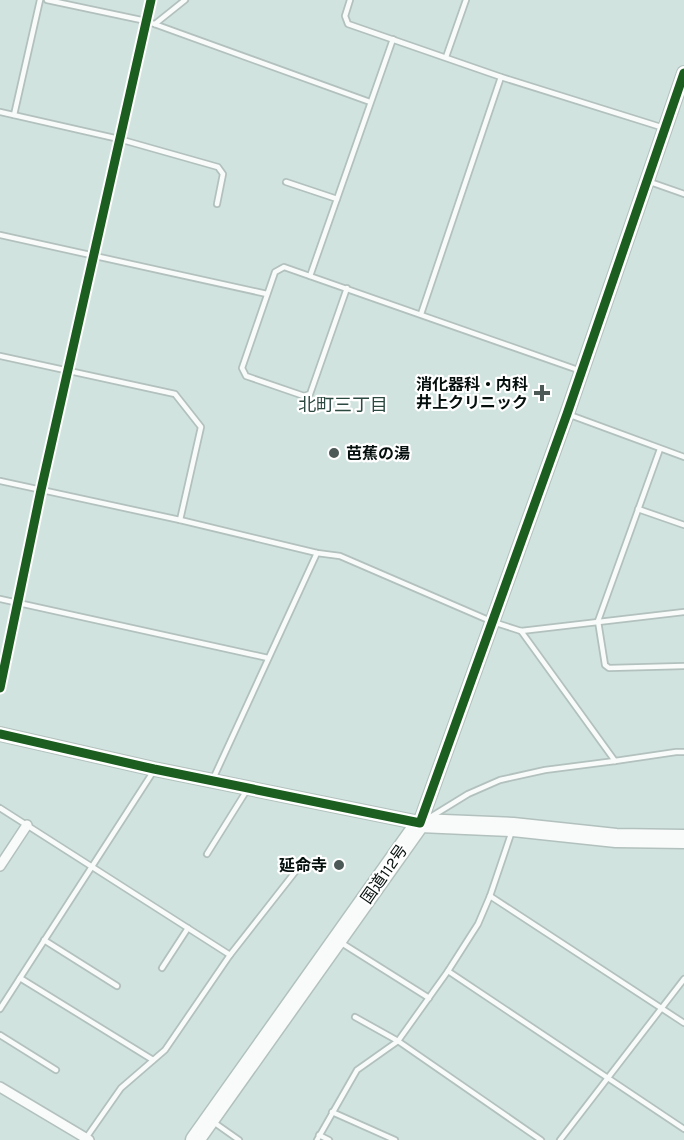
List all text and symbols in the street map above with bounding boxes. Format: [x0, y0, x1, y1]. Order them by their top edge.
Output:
place label: 消化器科・内科 井上クリニック [416, 375, 528, 412]
marker: 消化器科・内科 井上クリニック [533, 384, 551, 402]
district label: 北町三丁目 [298, 394, 388, 416]
place label: 芭蕉の湯 [346, 444, 410, 463]
marker: 芭蕉の湯 [327, 446, 341, 460]
street label: 国道112号 [357, 841, 411, 907]
place label: 延命寺 [279, 856, 327, 875]
marker: 延命寺 [332, 858, 346, 872]

